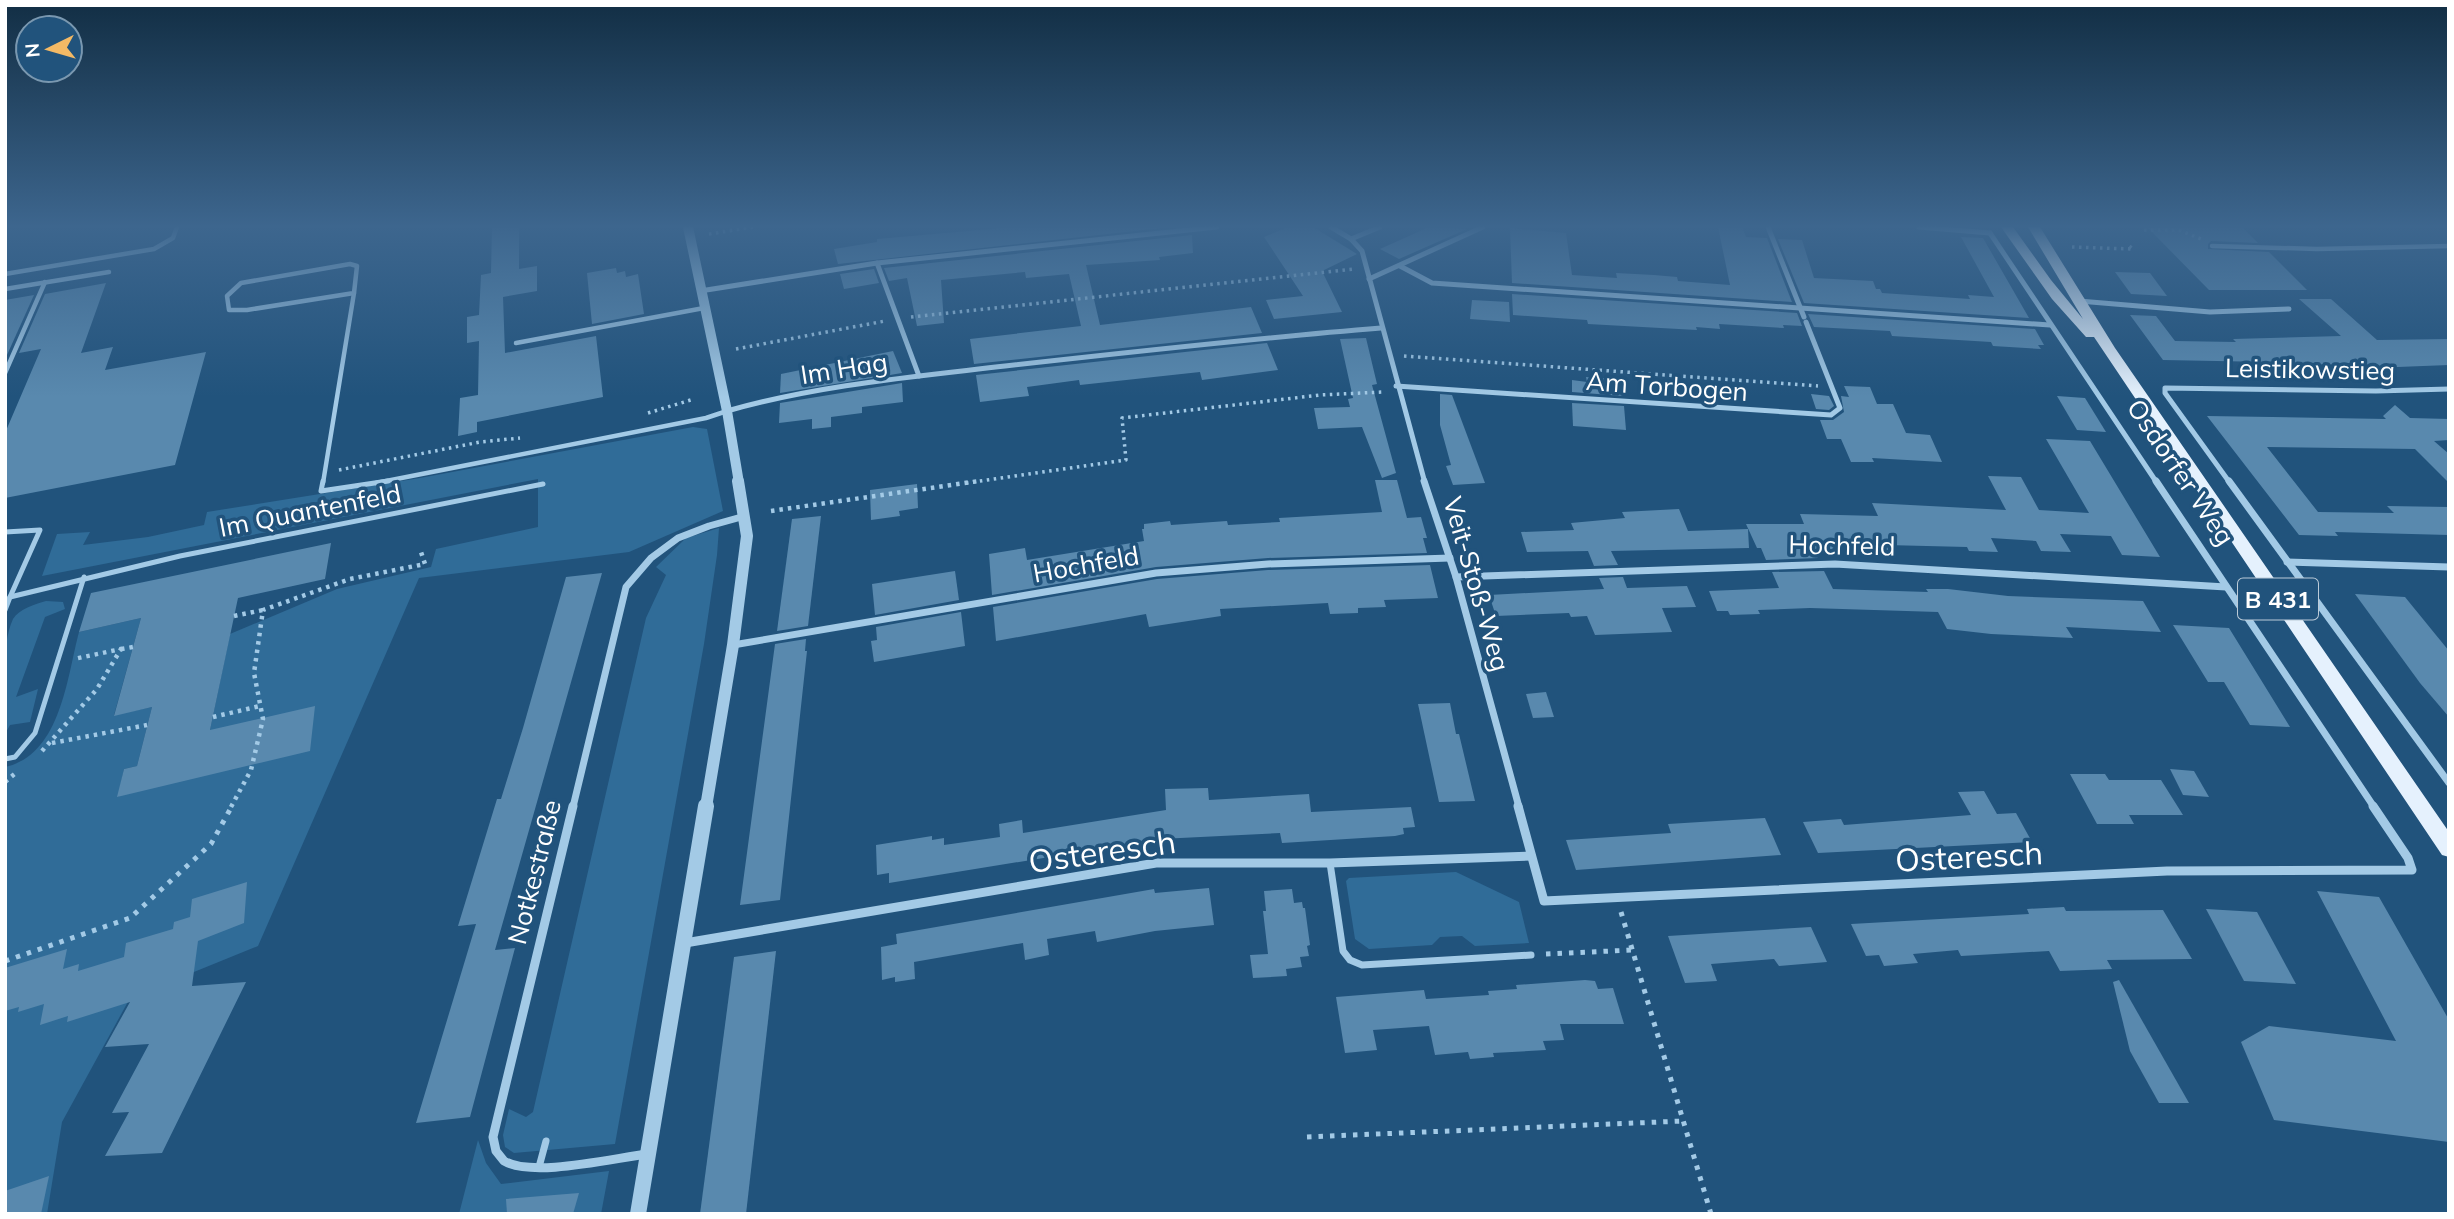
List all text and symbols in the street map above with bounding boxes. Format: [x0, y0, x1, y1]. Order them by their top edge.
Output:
north arrow [14, 14, 84, 84]
text: N [19, 42, 45, 59]
street label: Im Hag [798, 345, 890, 391]
street label: Leistikowstieg [2225, 351, 2395, 387]
street label: Am Torbogen [1585, 364, 1749, 408]
street label: Osdorfer Weg [2120, 392, 2242, 552]
street label: Im Quantenfeld [216, 476, 404, 544]
street label: Veit-Stoß-Weg [1436, 493, 1518, 675]
street label: Hochfeld [1788, 528, 1896, 562]
street label: Hochfeld [1030, 538, 1142, 590]
road number: B 431 [2238, 578, 2318, 620]
street label: Notkestraße [500, 796, 568, 948]
street label: Osteresch [1026, 821, 1178, 881]
street label: Osteresch [1894, 832, 2044, 880]

